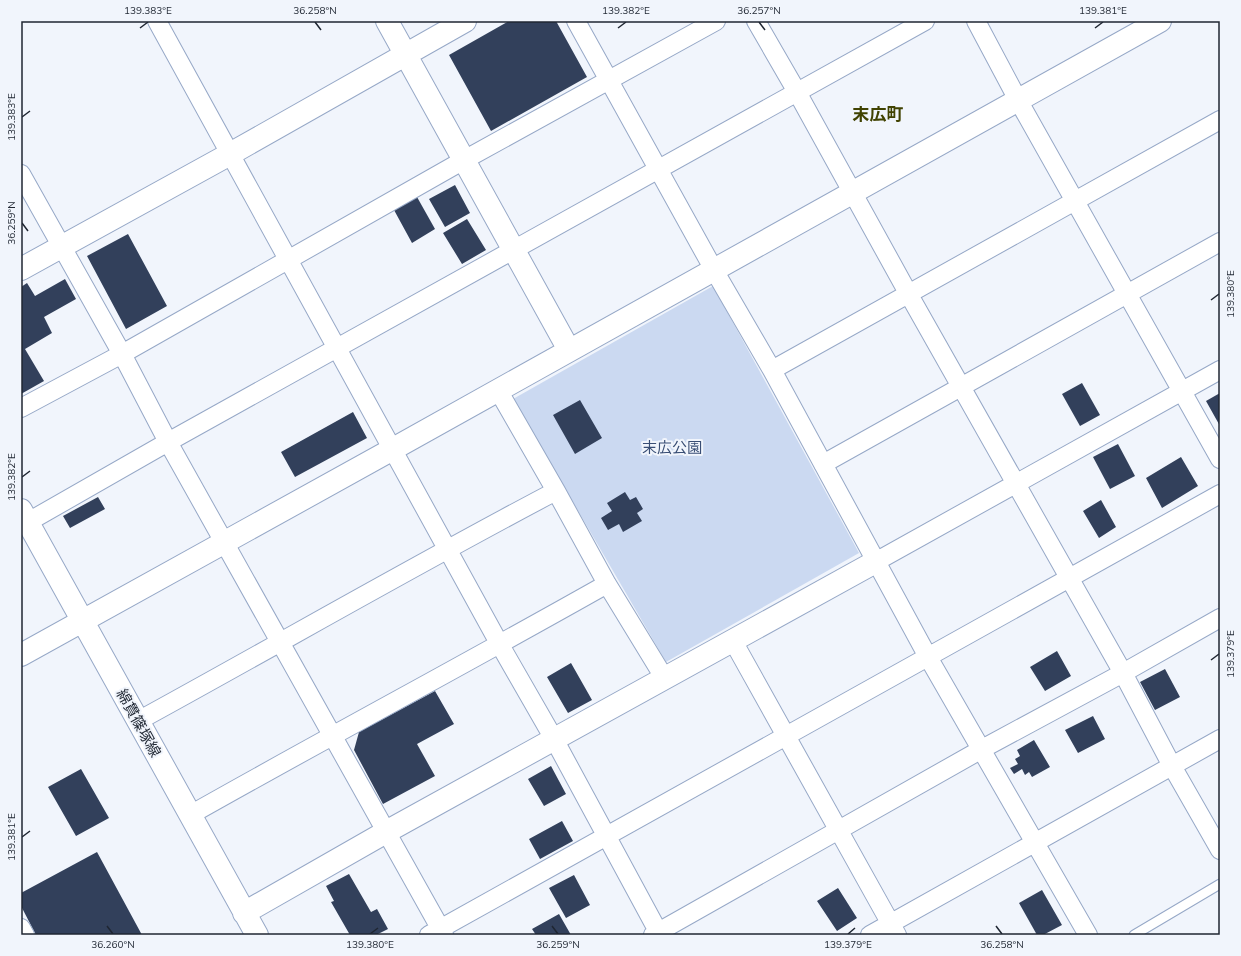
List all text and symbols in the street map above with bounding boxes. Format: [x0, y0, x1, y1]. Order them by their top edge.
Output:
text: 139.383°E [124, 4, 172, 17]
text: 36.258°N [293, 4, 337, 17]
text: 139.382°E [602, 4, 650, 17]
text: 36.257°N [737, 4, 781, 17]
text: 139.381°E [1079, 4, 1127, 17]
text: 139.383°E [5, 93, 18, 141]
district label: 末広町 [853, 103, 904, 124]
text: 36.259°N [5, 201, 18, 245]
text: 139.380°E [1224, 270, 1237, 318]
park label: 末広公園 [642, 438, 702, 457]
text: 139.382°E [5, 453, 18, 501]
text: 139.379°E [1224, 630, 1237, 678]
street label: 綿貫篠塚線 [113, 686, 165, 760]
text: 139.381°E [5, 813, 18, 861]
text: 36.260°N [91, 938, 135, 951]
text: 139.380°E [346, 938, 394, 951]
text: 36.259°N [536, 938, 580, 951]
text: 139.379°E [824, 938, 872, 951]
text: 36.258°N [980, 938, 1024, 951]

